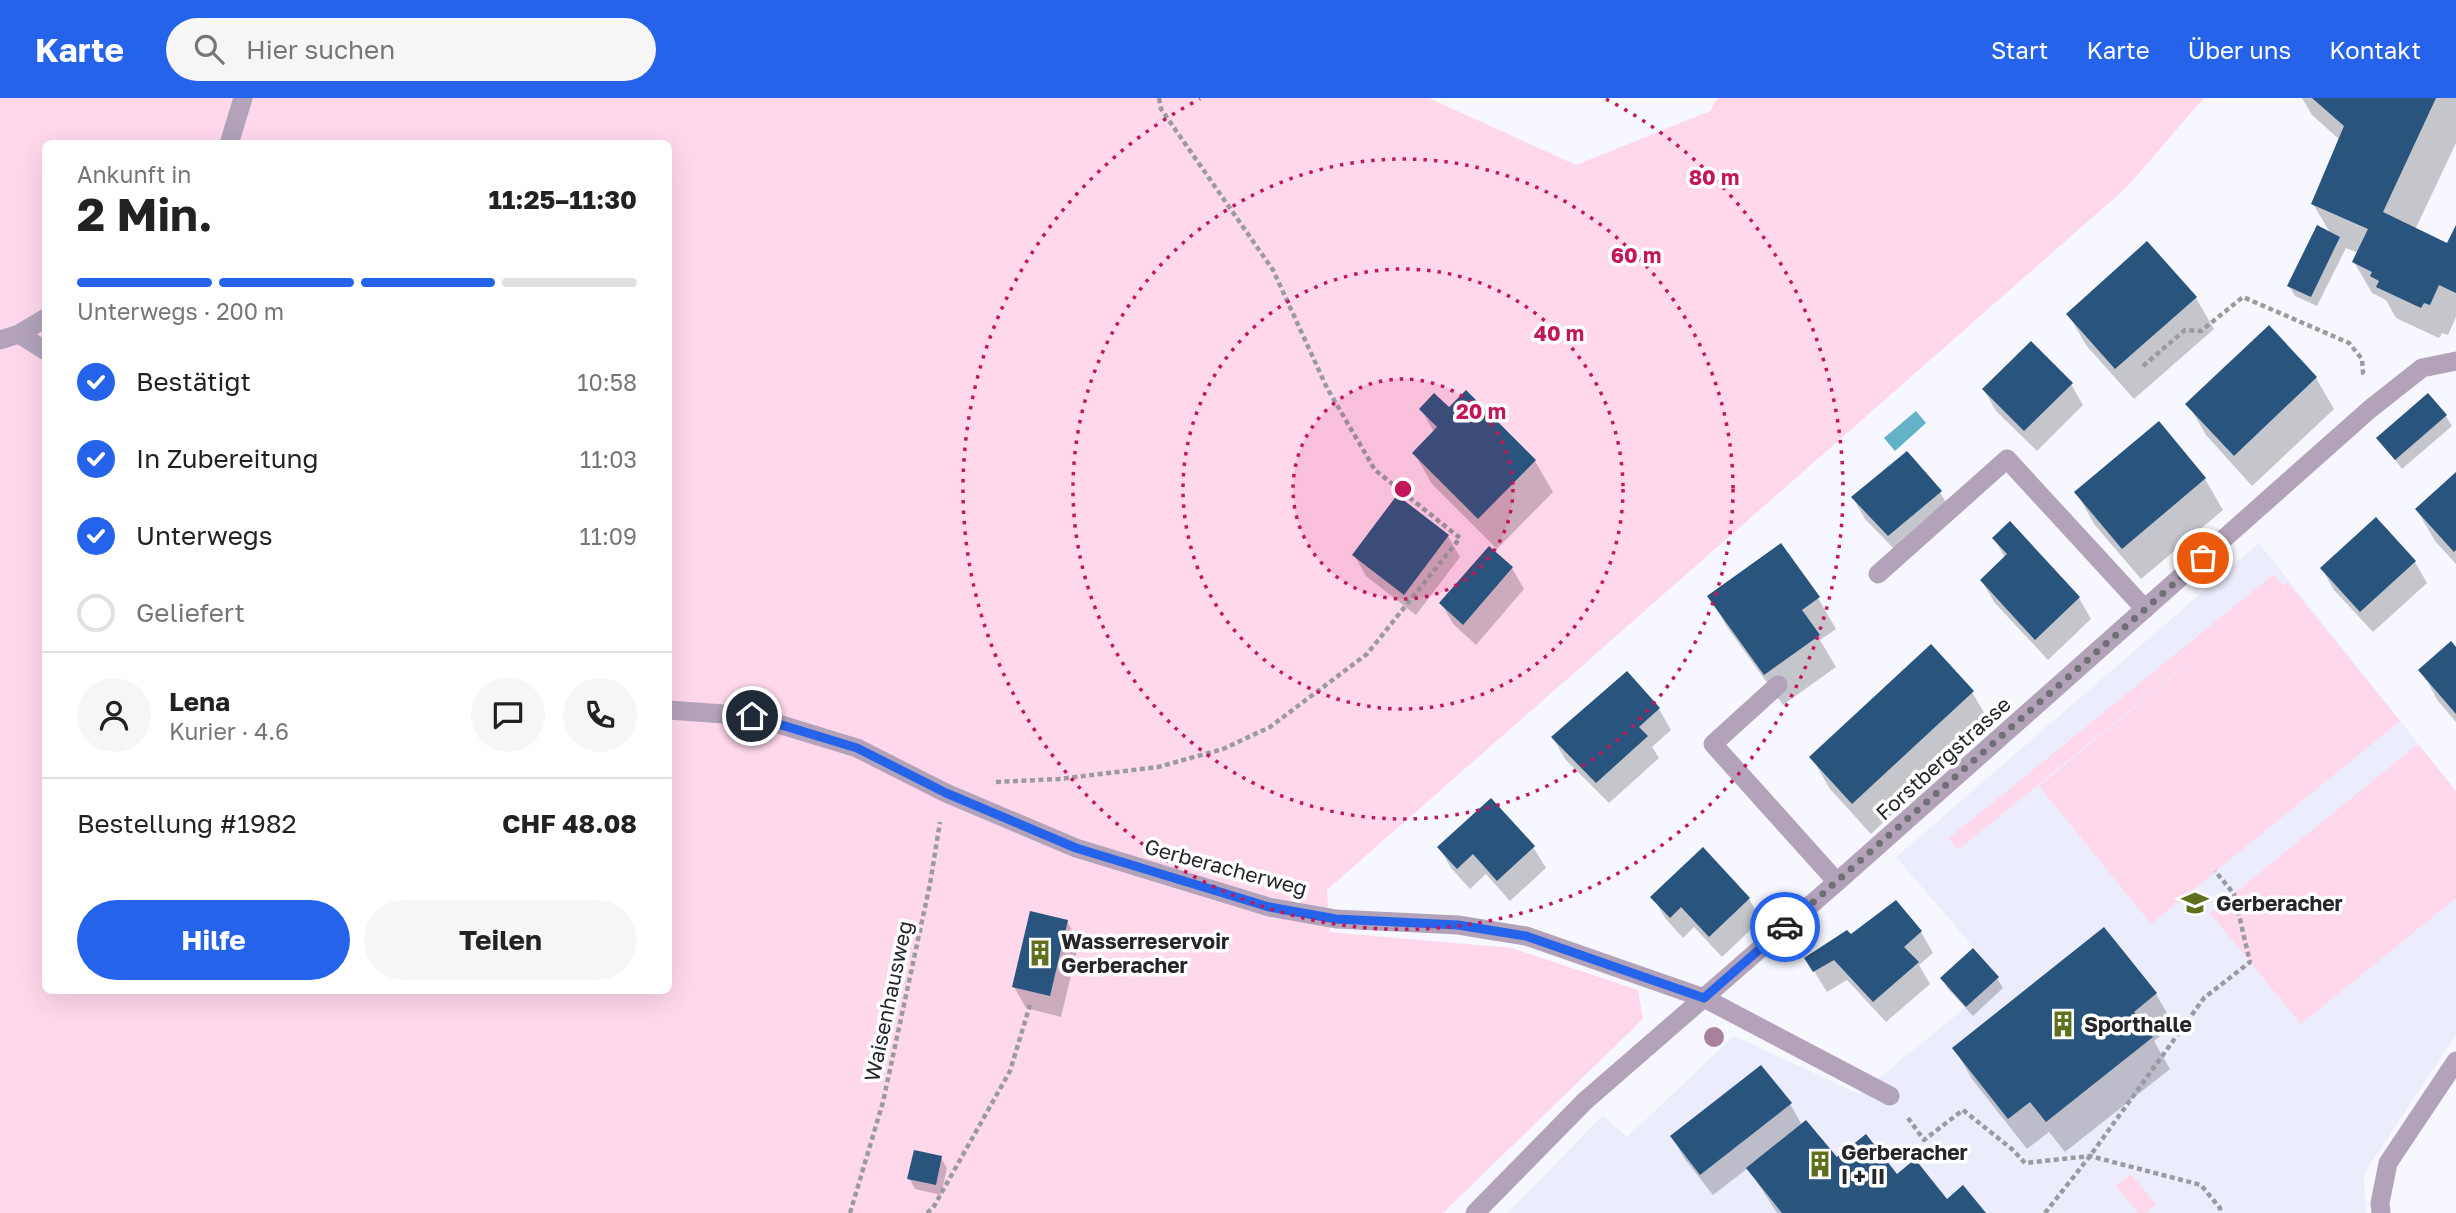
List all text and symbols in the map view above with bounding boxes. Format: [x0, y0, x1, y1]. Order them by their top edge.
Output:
search box [166, 18, 656, 81]
text: Karte [35, 30, 124, 69]
icon: search [190, 30, 228, 68]
text: Hier suchen [246, 34, 395, 65]
text: Start [1991, 35, 2048, 64]
text: Karte [2086, 35, 2150, 64]
text: Über uns [2188, 35, 2291, 64]
text: Kontakt [2329, 35, 2421, 64]
text: Ankunft in [77, 160, 192, 188]
text: 80 m [1689, 164, 1739, 190]
text: 11:25–11:30 [489, 184, 637, 215]
text: 2 Min. [77, 186, 213, 241]
text: 60 m [1611, 242, 1661, 268]
text: Unterwegs · 200 m [77, 297, 284, 325]
text: 40 m [1534, 320, 1584, 346]
icon: check [77, 363, 115, 401]
text: Bestätigt [136, 366, 251, 397]
text: 10:58 [577, 368, 637, 396]
text: 20 m [1456, 398, 1506, 424]
icon: check [77, 440, 115, 478]
text: In Zubereitung [136, 443, 319, 474]
text: 11:03 [580, 445, 637, 473]
centre of rings [1391, 477, 1415, 501]
icon: check [77, 517, 115, 555]
text: Unterwegs [136, 520, 273, 551]
text: 11:09 [580, 522, 637, 550]
pin [2173, 528, 2233, 588]
icon: bag [2184, 539, 2222, 577]
text: Geliefert [136, 597, 245, 628]
button: person [77, 678, 151, 752]
button: chat [471, 678, 545, 752]
button: phone [563, 678, 637, 752]
text: Lena [169, 686, 230, 717]
pin [722, 686, 782, 746]
street label: Forstbergstrasse [1870, 691, 2016, 825]
icon: home [733, 697, 771, 735]
text: Kurier · 4.6 [169, 717, 289, 745]
text: Bestellung #1982 [77, 808, 297, 839]
text: CHF 48.08 [502, 808, 637, 839]
street label: Gerberacherweg [1142, 833, 1310, 901]
school or university icon: Gerberacher [2180, 888, 2210, 918]
place label: Gerberacher [2216, 890, 2343, 916]
courier [1750, 892, 1820, 962]
button: Hilfe [77, 900, 350, 980]
button: Teilen [364, 900, 637, 980]
icon: car [1766, 908, 1804, 946]
street label: Waisenhausweg [858, 918, 918, 1084]
place label: Wasserreservoir Gerberacher [1061, 928, 1229, 978]
building icon: Wasserreservoir Gerberacher [1025, 938, 1055, 968]
building icon: Sporthalle [2048, 1009, 2078, 1039]
place label: Sporthalle [2084, 1011, 2192, 1037]
place label: Gerberacher I + II [1841, 1139, 1968, 1189]
building icon: Gerberacher I + II [1805, 1149, 1835, 1179]

